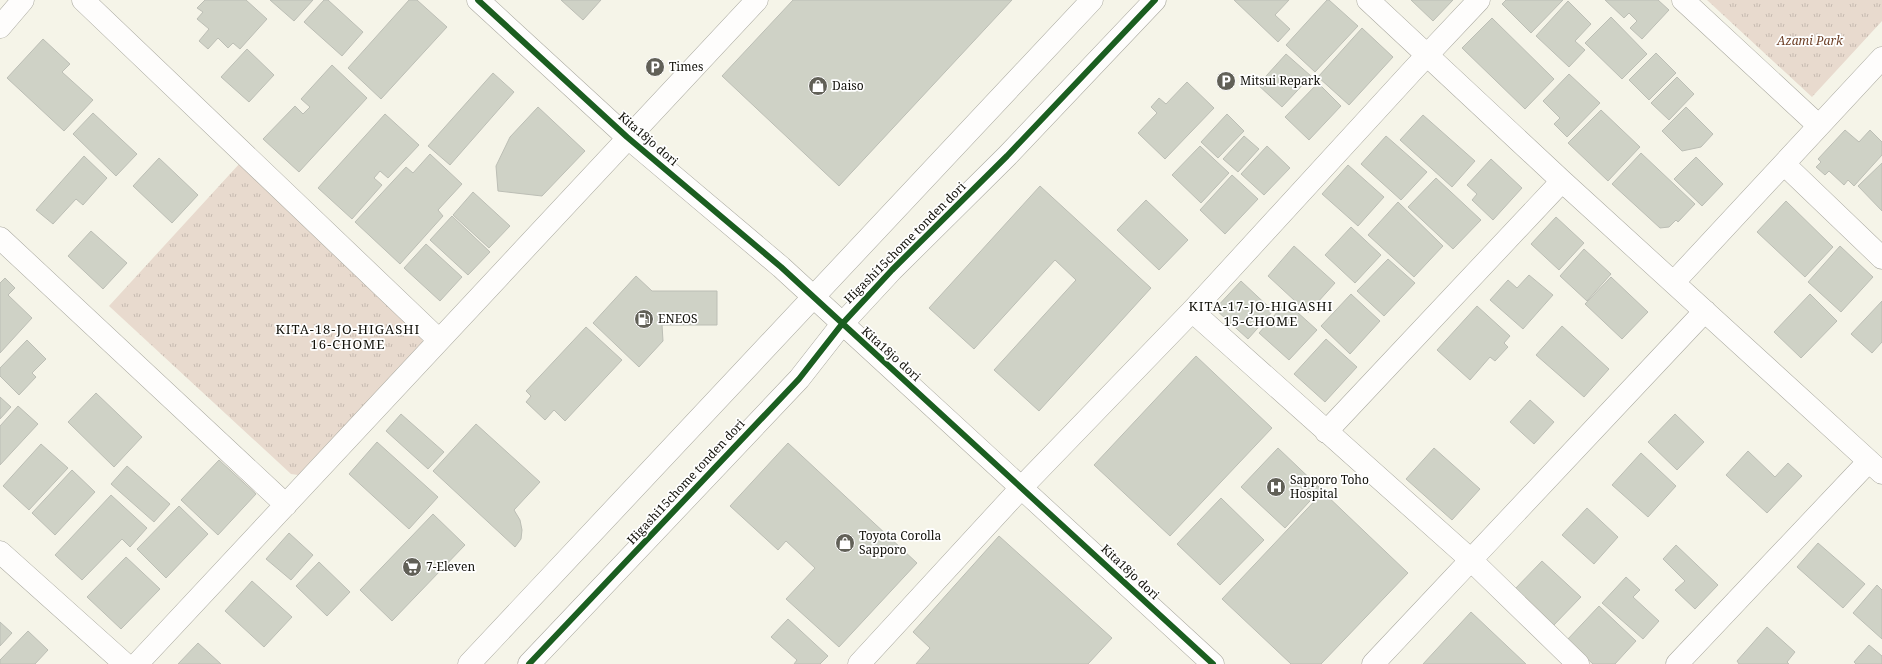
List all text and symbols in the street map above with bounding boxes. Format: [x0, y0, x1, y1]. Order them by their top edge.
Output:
park label: Azami Park [1776, 32, 1844, 49]
parking icon: Times [644, 56, 666, 78]
place label: Times [669, 58, 703, 75]
parking icon: Mitsui Repark [1215, 70, 1237, 92]
place label: Mitsui Repark [1240, 72, 1321, 89]
shop icon: Daiso [807, 75, 829, 97]
place label: Daiso [832, 77, 864, 94]
street label: Kita18jo dori [615, 108, 682, 169]
street label: Higashi15chome tonden dori [840, 178, 969, 307]
district label: KITA-17-JO-HIGASHI 15-CHOME [1189, 297, 1333, 330]
fuel station icon: ENEOS [633, 308, 655, 330]
place label: ENEOS [658, 310, 698, 327]
district label: KITA-18-JO-HIGASHI 16-CHOME [276, 320, 420, 353]
street label: Kita18jo dori [858, 323, 925, 385]
street label: Higashi15chome tonden dori [623, 415, 748, 548]
place label: Sapporo Toho Hospital [1290, 471, 1369, 502]
hospital icon: Sapporo Toho Hospital [1265, 476, 1287, 498]
place label: Toyota Corolla Sapporo [859, 527, 942, 558]
shop icon: Toyota Corolla Sapporo [834, 532, 856, 554]
street label: Kita18jo dori [1097, 540, 1163, 603]
supermarket icon: 7-Eleven [401, 556, 423, 578]
place label: 7-Eleven [426, 558, 475, 575]

